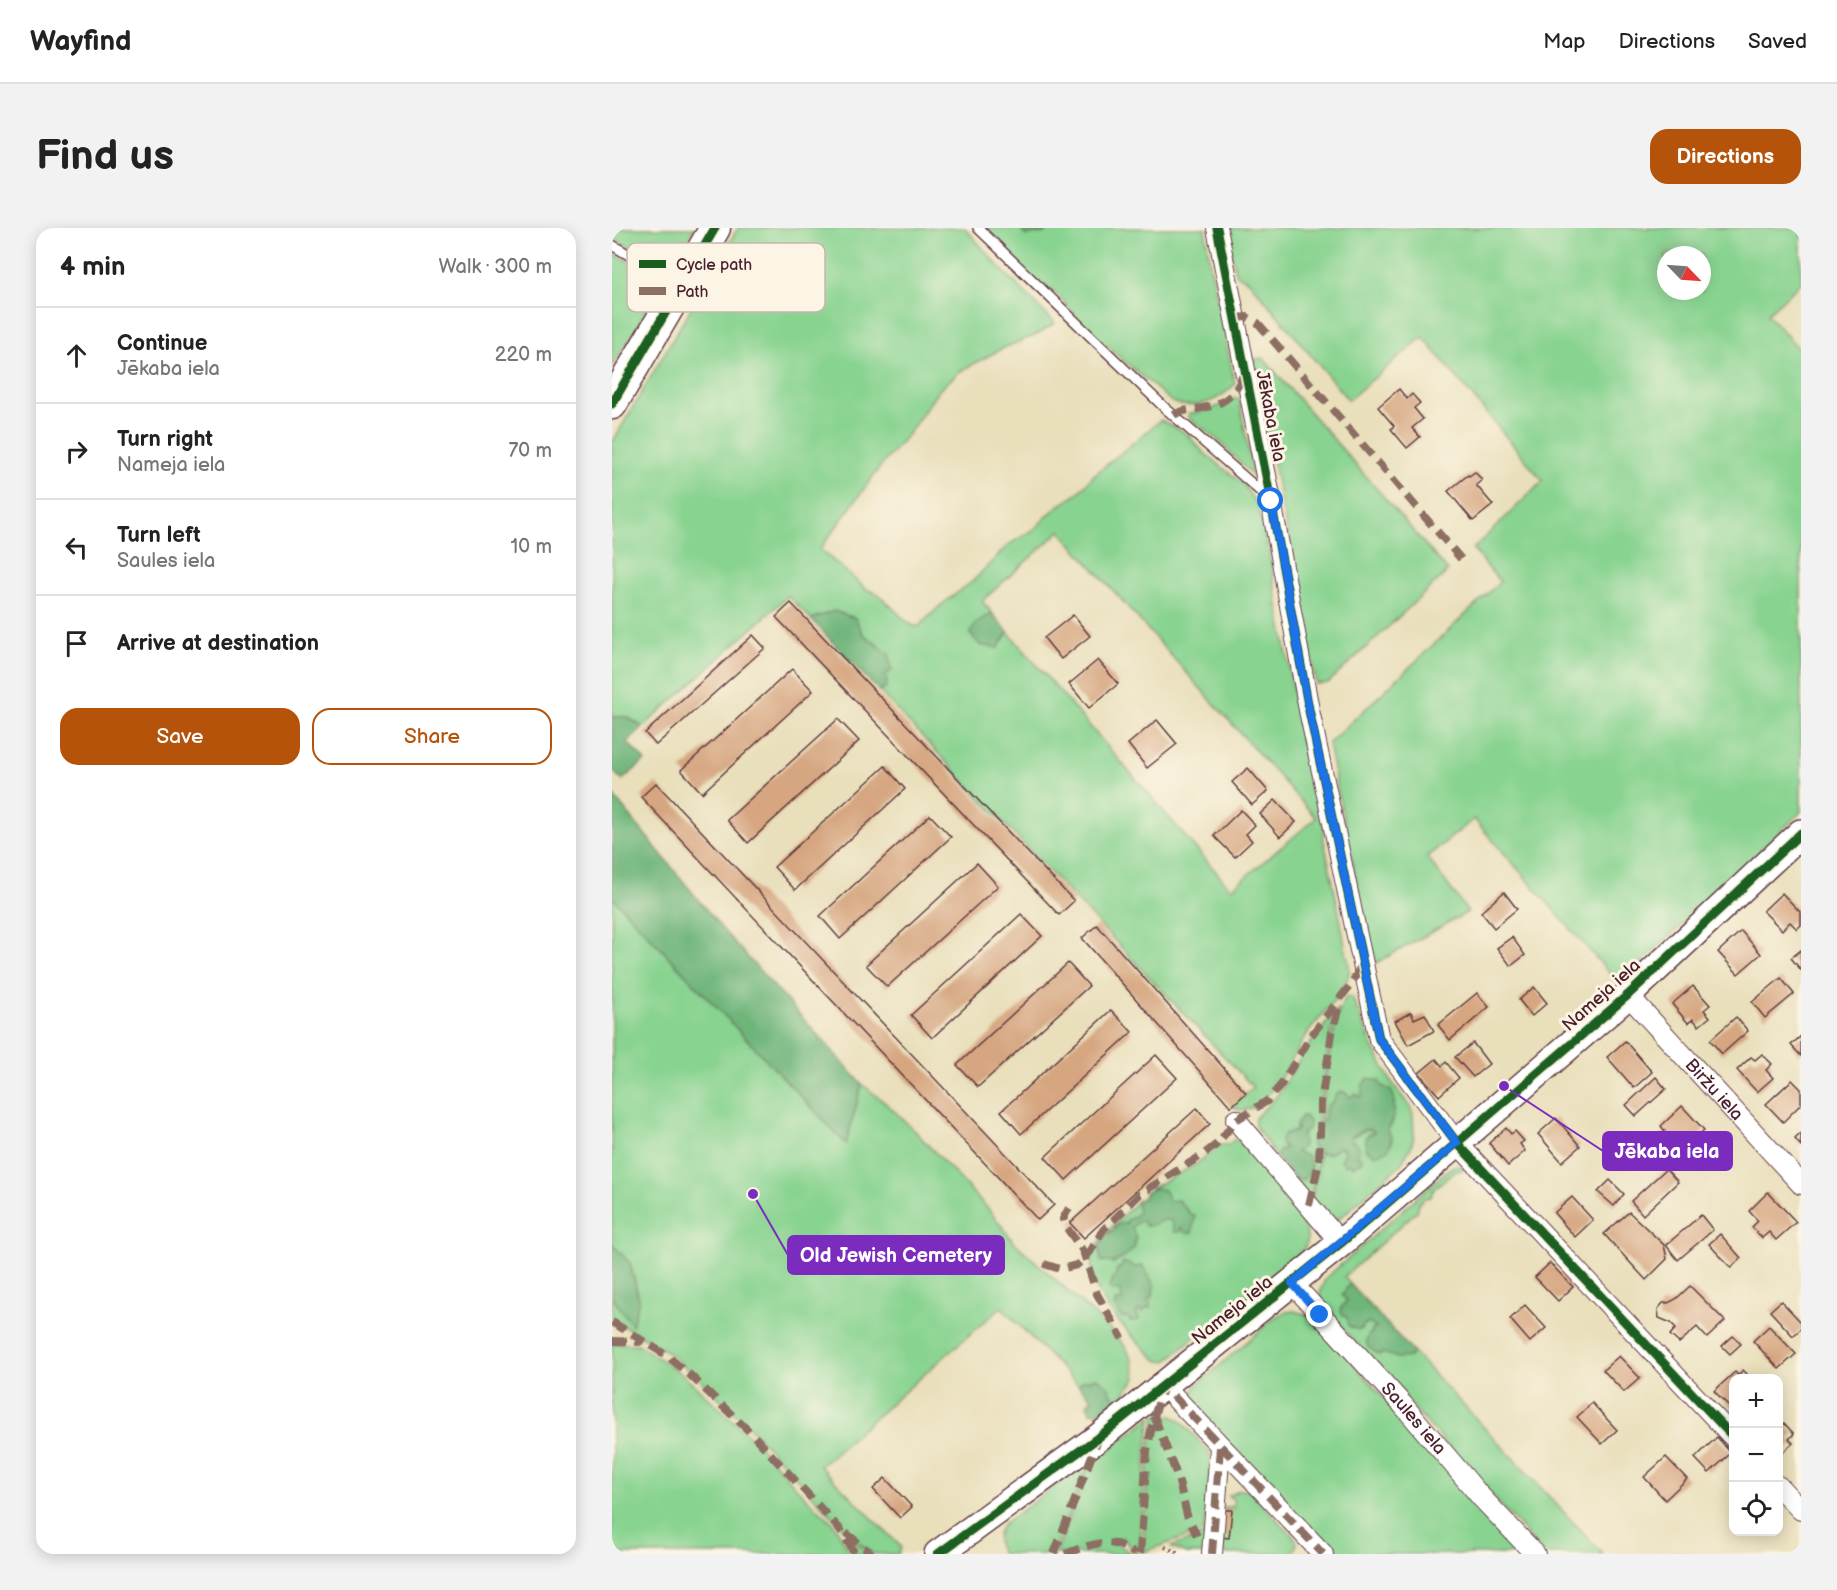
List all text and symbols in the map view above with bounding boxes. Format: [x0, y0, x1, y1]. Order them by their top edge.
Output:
text: Wayfind [30, 25, 131, 58]
text: Map [1543, 29, 1586, 54]
text: Directions [1619, 29, 1715, 54]
text: Saved [1748, 29, 1807, 54]
button: Directions [1650, 129, 1801, 184]
text: Find us [36, 131, 174, 182]
legend [627, 243, 825, 312]
north arrow [1657, 246, 1711, 300]
text: 4 min [60, 252, 125, 283]
text: Walk · 300 m [439, 255, 552, 279]
text: Cycle path [676, 256, 752, 275]
text: Path [676, 283, 708, 302]
text: Continue [117, 330, 207, 357]
icon: ahead [60, 339, 93, 372]
text: 220 m [495, 343, 552, 367]
text: Jēkaba iela [117, 357, 220, 381]
street label: Jēkaba iela [1251, 369, 1290, 464]
text: Turn right [117, 426, 213, 453]
icon: right [60, 435, 93, 468]
text: 70 m [508, 439, 552, 463]
text: Nameja iela [117, 453, 225, 477]
route start [1257, 487, 1283, 513]
text: Turn left [117, 522, 201, 549]
icon: left [60, 531, 93, 564]
text: 10 m [511, 535, 552, 559]
text: Saules iela [117, 549, 215, 573]
icon: arrive [60, 627, 93, 660]
text: Arrive at destination [117, 630, 319, 657]
button: Save [60, 708, 300, 765]
button: Share [312, 708, 552, 765]
street label: Nameja iela [1558, 955, 1645, 1036]
street label: Biržu iela [1681, 1055, 1748, 1125]
callout: Jēkaba iela [1603, 1132, 1732, 1170]
text: Jēkaba iela [1615, 1140, 1719, 1164]
callout: Old Jewish Cemetery [788, 1236, 1004, 1274]
text: Old Jewish Cemetery [800, 1244, 993, 1268]
street label: Nameja iela [1188, 1272, 1277, 1349]
route end [1306, 1301, 1332, 1327]
map controls [1729, 1374, 1783, 1536]
button: + [1729, 1374, 1783, 1428]
street label: Saules iela [1377, 1378, 1450, 1459]
button: − [1729, 1428, 1783, 1482]
button: locate [1729, 1482, 1783, 1536]

